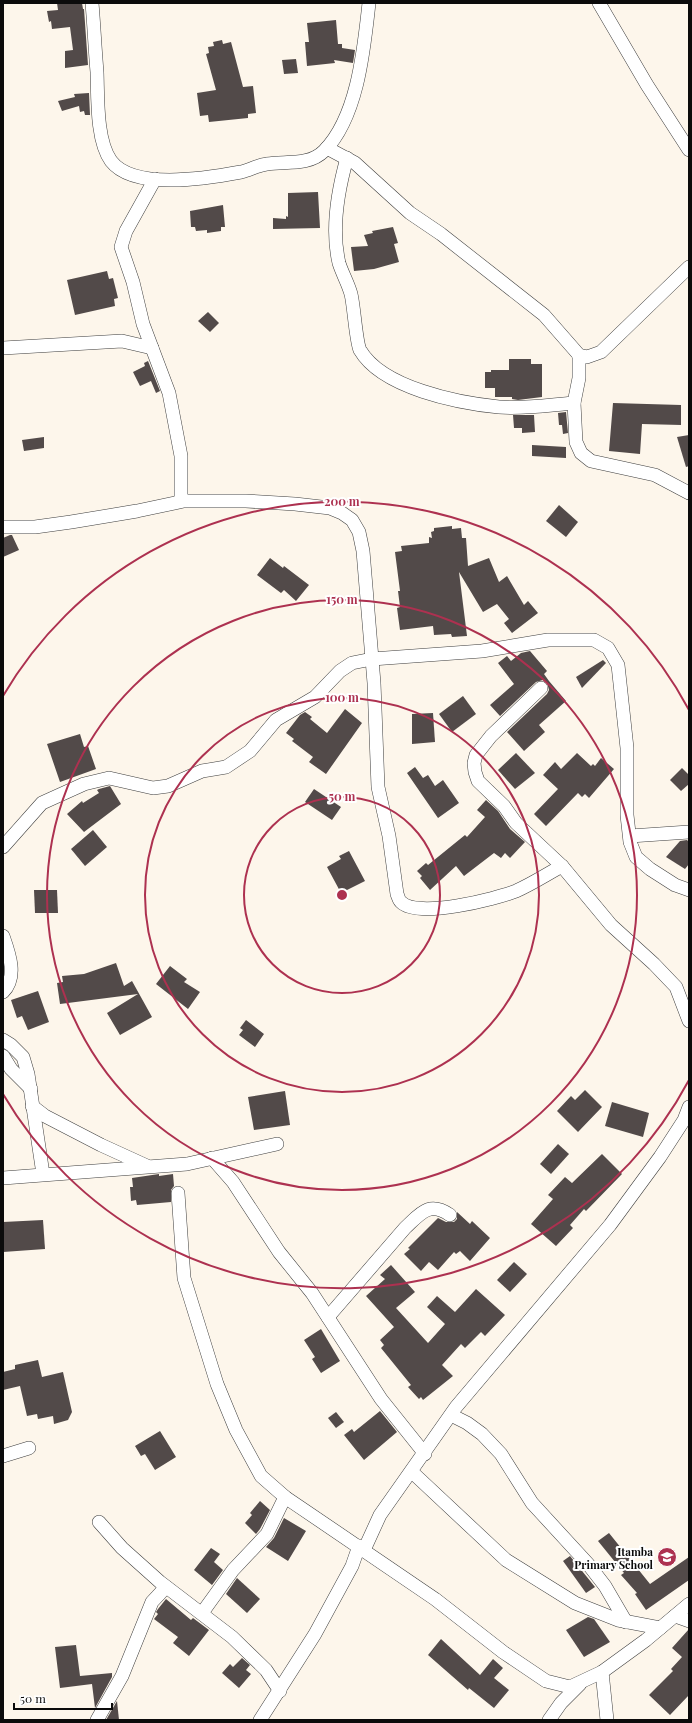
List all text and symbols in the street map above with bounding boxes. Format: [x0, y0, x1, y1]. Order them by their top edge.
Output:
text: 200 m [324, 493, 360, 509]
text: 150 m [326, 591, 358, 607]
text: 100 m [325, 689, 359, 705]
text: 50 m [329, 788, 356, 804]
centre of rings [335, 888, 349, 902]
place label: Itamba Primary School [574, 1544, 654, 1572]
school or university icon: Itamba Primary School [656, 1546, 678, 1568]
scale bar [14, 1685, 112, 1711]
text: 50 m [20, 1690, 46, 1706]

